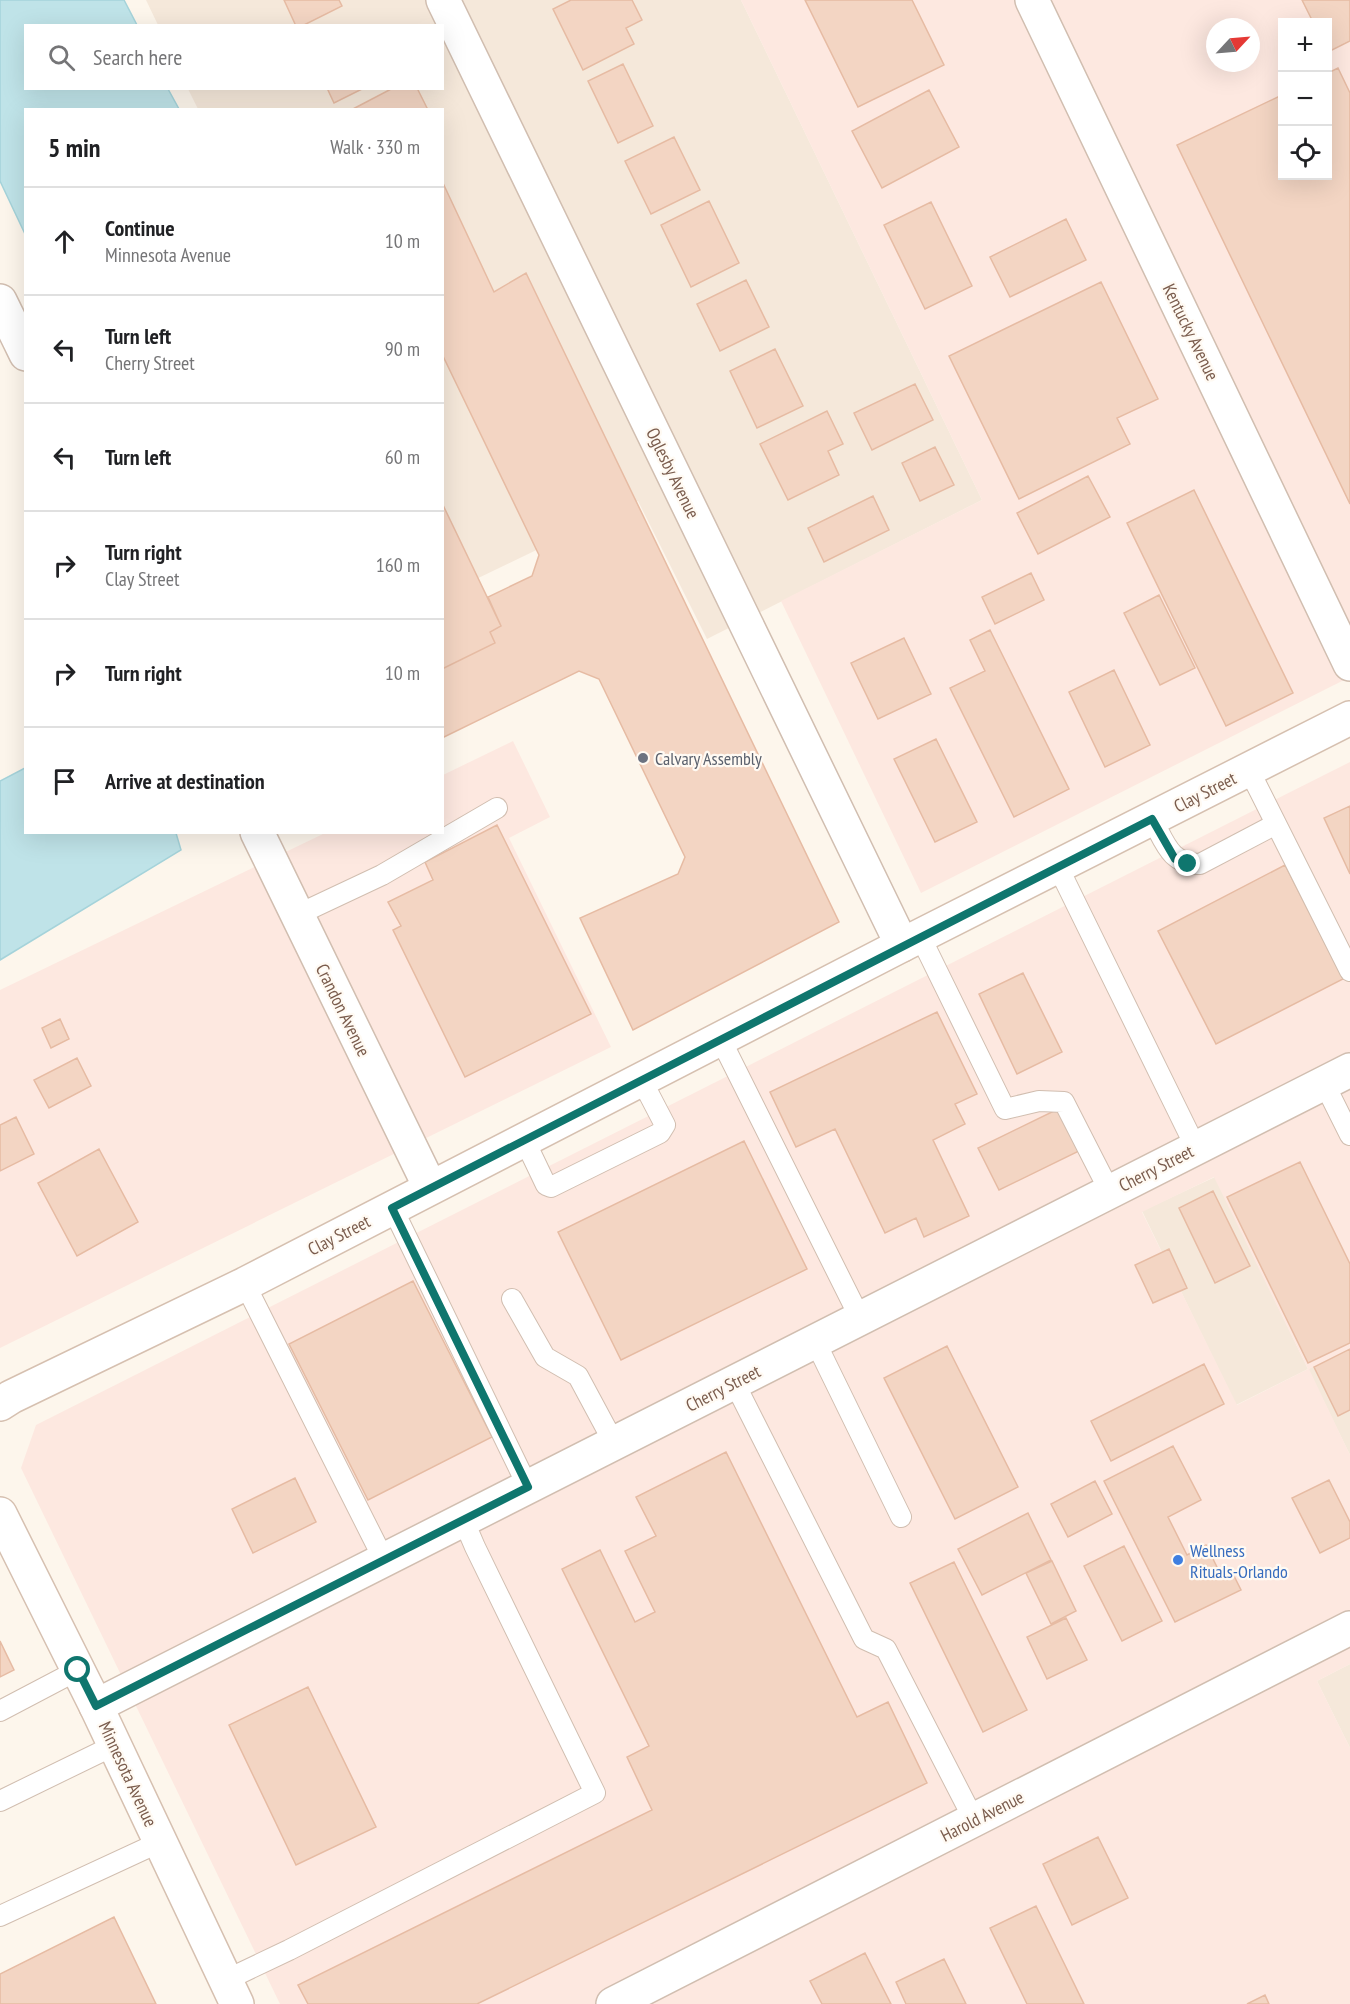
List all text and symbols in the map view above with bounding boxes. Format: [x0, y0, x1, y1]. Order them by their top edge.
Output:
north arrow [1206, 18, 1260, 72]
map controls [1278, 18, 1332, 180]
button: + [1278, 18, 1332, 72]
search box [24, 24, 444, 90]
icon: search [45, 41, 78, 74]
text: Search here [93, 43, 182, 71]
button: − [1278, 72, 1332, 126]
button: locate [1278, 126, 1332, 180]
text: 5 min [48, 131, 101, 164]
text: Walk · 330 m [330, 134, 420, 160]
text: Continue [105, 214, 175, 242]
icon: ahead [48, 225, 81, 258]
text: 10 m [385, 228, 420, 254]
text: Minnesota Avenue [105, 242, 231, 268]
street label: Kentucky Avenue [1158, 280, 1224, 384]
text: Turn left [105, 322, 171, 350]
icon: left [48, 333, 81, 366]
text: 90 m [385, 336, 420, 362]
text: Cherry Street [105, 350, 195, 376]
street label: Oglesby Avenue [641, 424, 705, 522]
icon: left [48, 441, 81, 474]
text: Turn left [105, 443, 171, 471]
text: 60 m [385, 444, 420, 470]
text: Turn right [105, 538, 182, 566]
icon: right [48, 549, 81, 582]
text: 160 m [376, 552, 420, 578]
text: Clay Street [105, 566, 179, 592]
icon: right [48, 657, 81, 690]
text: Turn right [105, 659, 182, 687]
text: 10 m [385, 660, 420, 686]
place label: Calvary Assembly [655, 747, 762, 770]
marker: Calvary Assembly [636, 751, 650, 765]
icon: arrive [48, 765, 81, 798]
text: Arrive at destination [105, 767, 265, 795]
street label: Clay Street [1170, 767, 1240, 817]
route end [1174, 850, 1200, 876]
street label: Crandon Avenue [311, 960, 375, 1060]
street label: Cherry Street [1115, 1139, 1197, 1197]
street label: Clay Street [304, 1210, 374, 1260]
street label: Cherry Street [682, 1359, 764, 1417]
place label: Wellness Rituals-Orlando [1190, 1539, 1288, 1583]
marker: Wellness Rituals-Orlando [1171, 1553, 1185, 1567]
route start [64, 1656, 90, 1682]
street label: Minnesota Avenue [94, 1718, 162, 1830]
street label: Harold Avenue [937, 1785, 1027, 1847]

